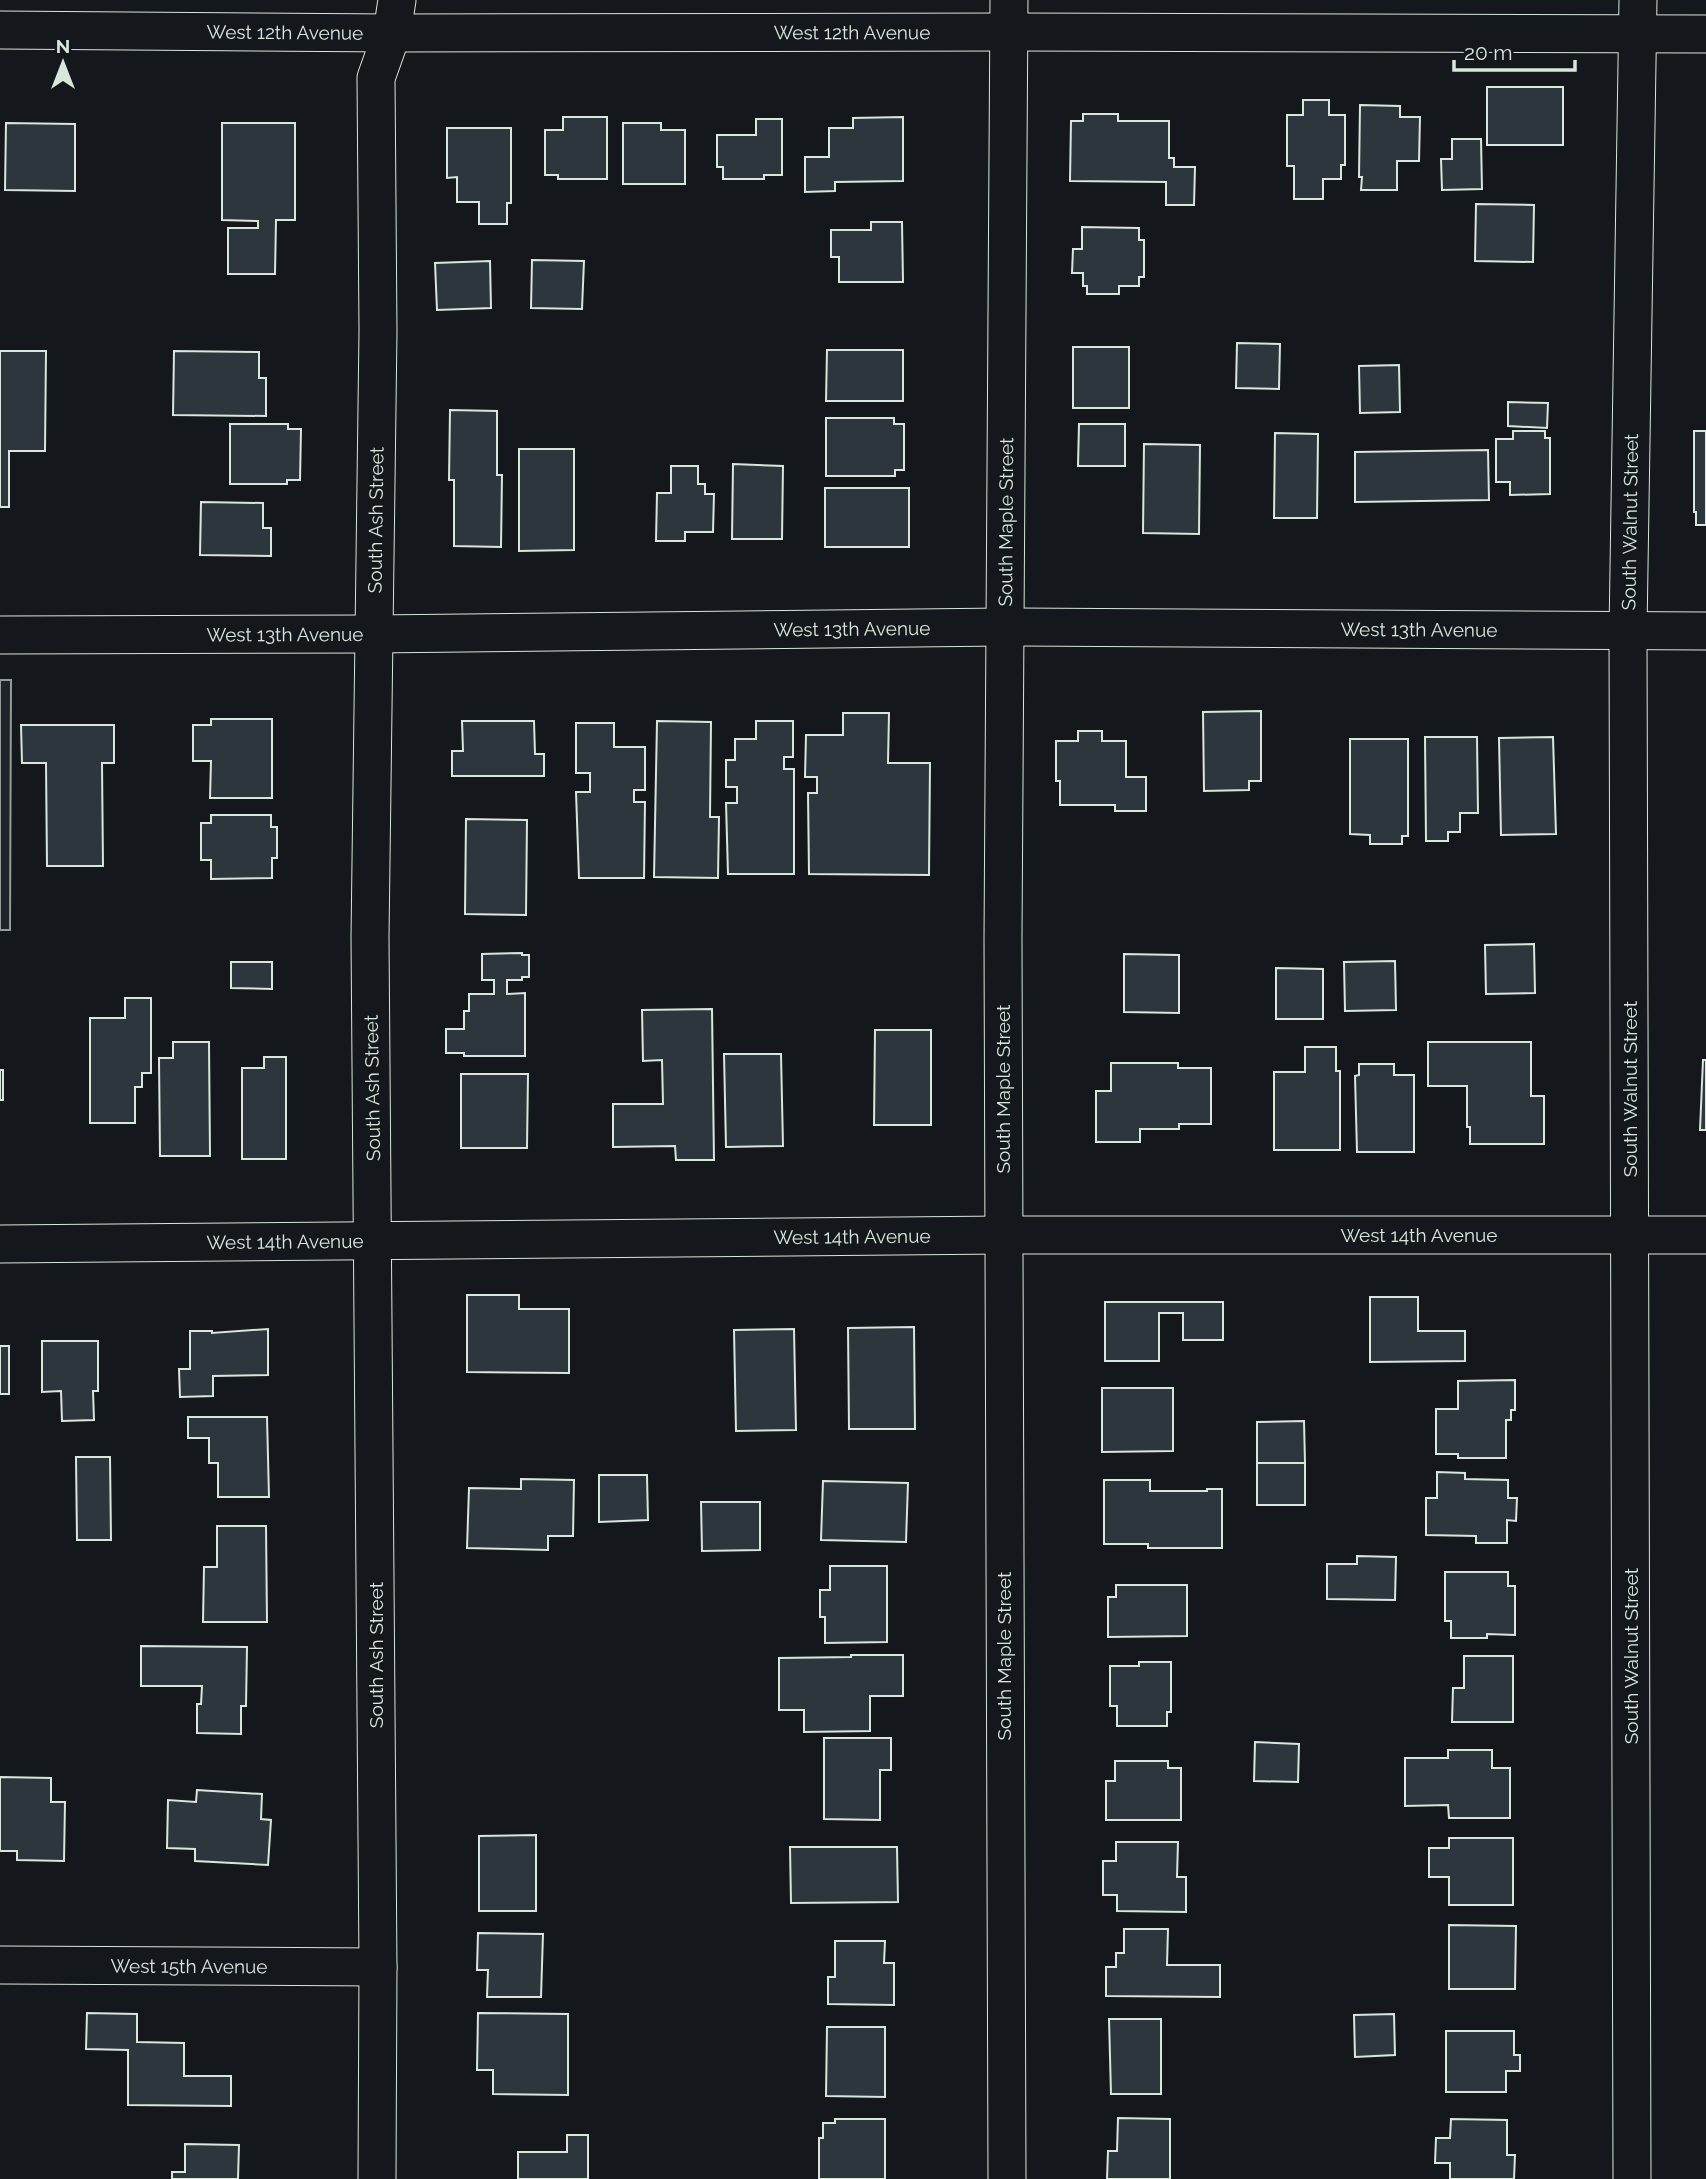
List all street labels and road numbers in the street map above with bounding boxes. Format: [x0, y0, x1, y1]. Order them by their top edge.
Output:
street label: West 12th Avenue [207, 21, 363, 44]
street label: West 12th Avenue [774, 21, 930, 43]
street label: South Walnut Street [1617, 433, 1642, 610]
street label: South Maple Street [994, 437, 1017, 607]
street label: South Ash Street [364, 446, 387, 593]
street label: West 13th Avenue [773, 617, 931, 641]
street label: West 13th Avenue [1340, 618, 1497, 641]
street label: West 13th Avenue [207, 623, 363, 645]
street label: South Walnut Street [1619, 1000, 1641, 1177]
street label: South Maple Street [992, 1004, 1014, 1173]
street label: South Ash Street [360, 1014, 384, 1161]
street label: West 14th Avenue [1340, 1224, 1498, 1246]
street label: West 14th Avenue [773, 1225, 931, 1248]
street label: West 14th Avenue [206, 1230, 364, 1253]
street label: South Walnut Street [1620, 1567, 1642, 1744]
street label: South Maple Street [993, 1571, 1015, 1740]
street label: South Ash Street [365, 1581, 387, 1728]
street label: West 15th Avenue [110, 1955, 268, 1977]

